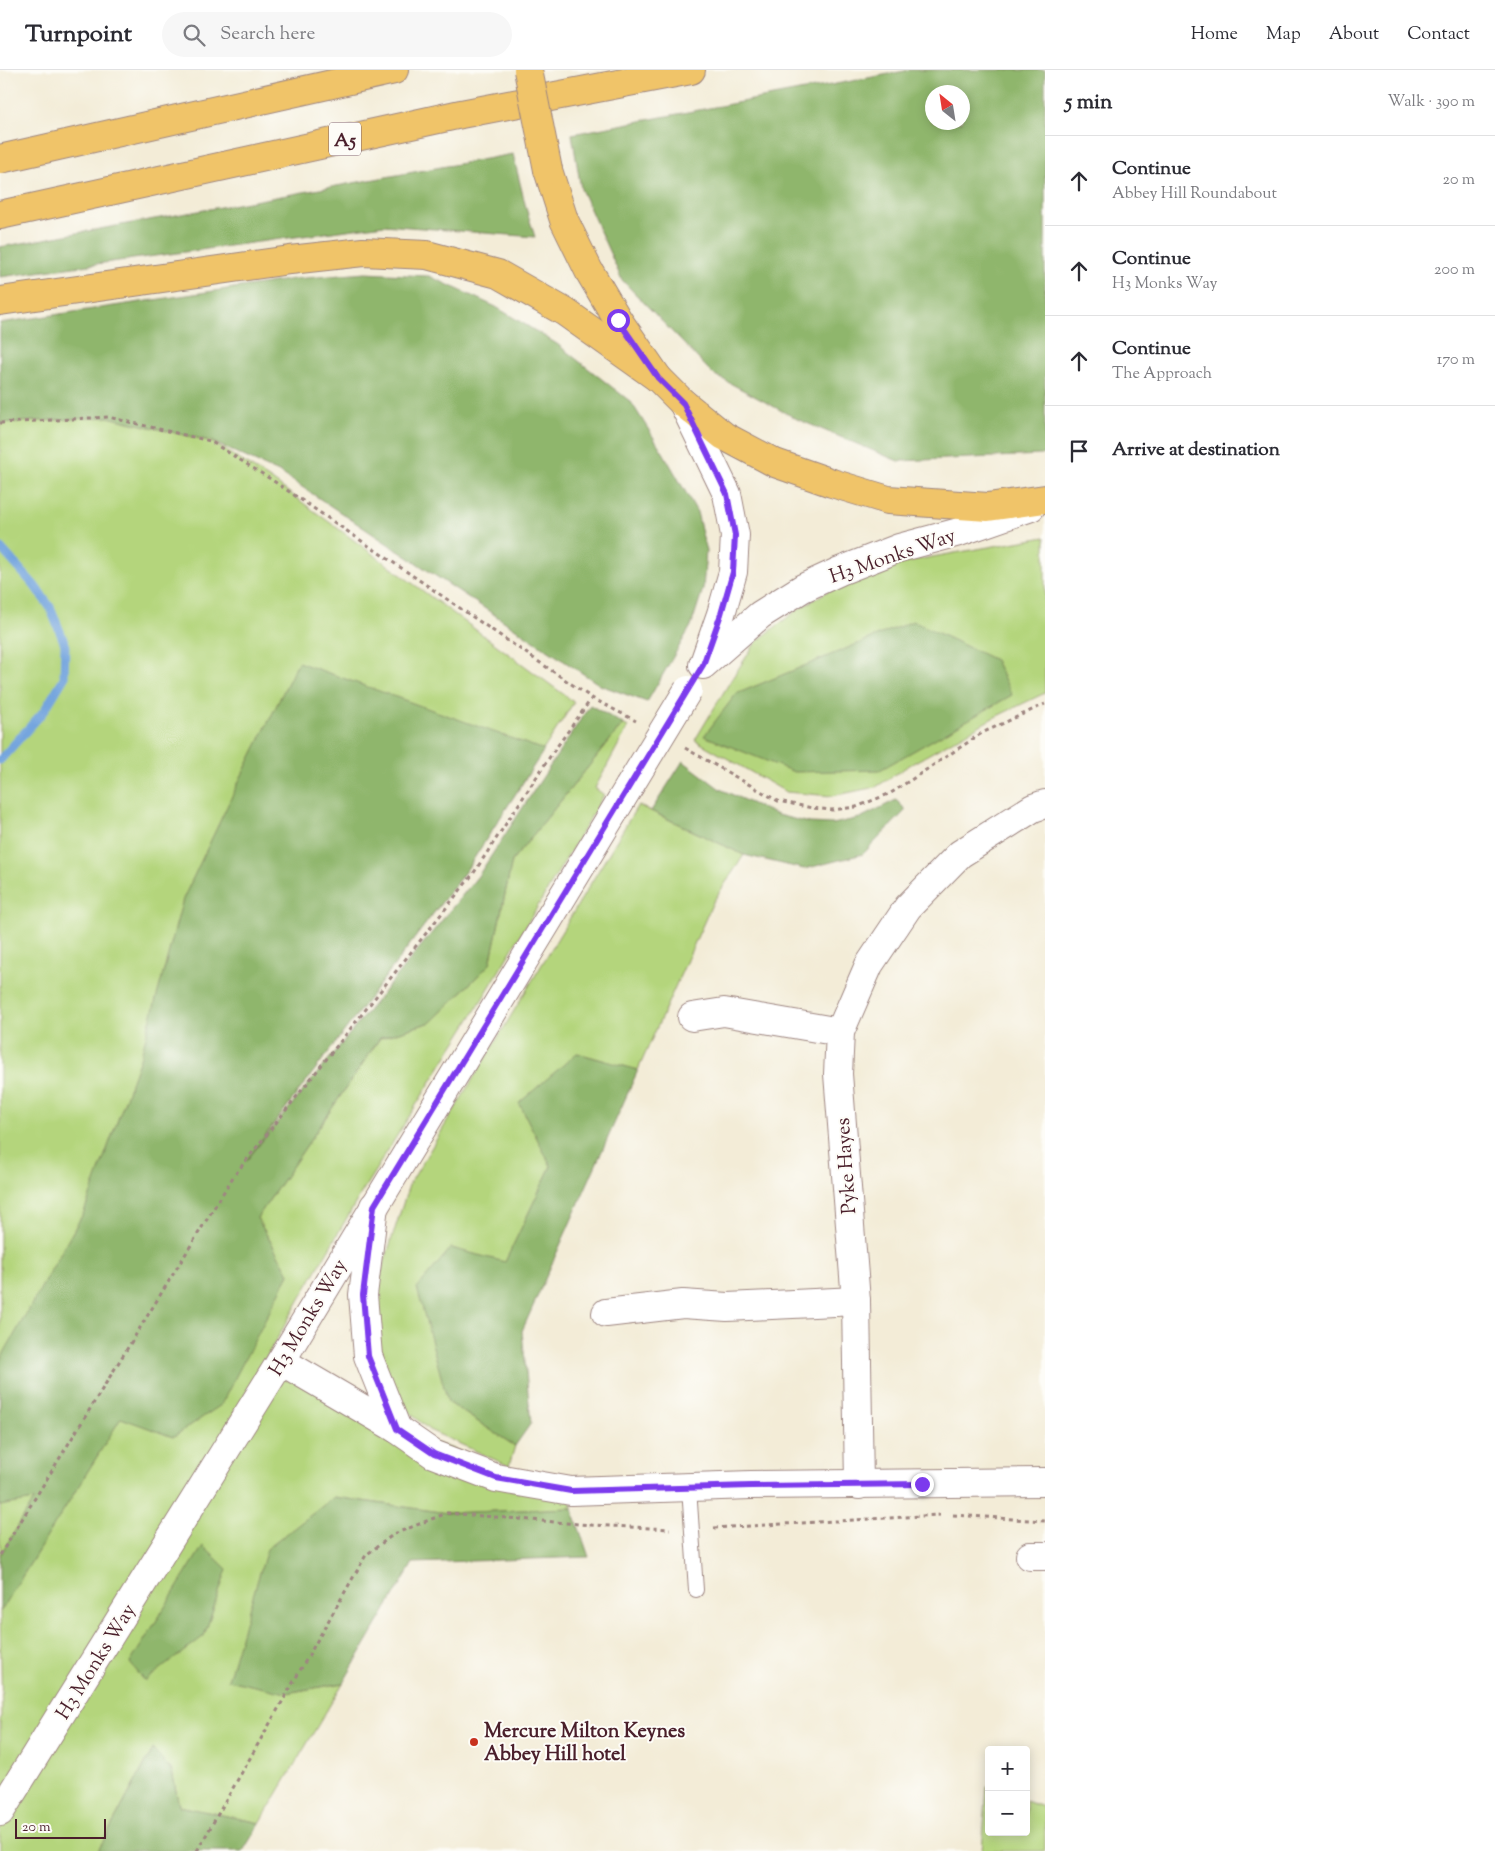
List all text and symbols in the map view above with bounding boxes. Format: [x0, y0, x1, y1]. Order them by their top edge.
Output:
search box [162, 12, 512, 57]
text: Turnpoint [25, 18, 132, 52]
icon: search [180, 21, 208, 49]
text: Search here [220, 21, 315, 48]
text: Home [1191, 22, 1238, 48]
text: Map [1266, 22, 1301, 48]
text: About [1329, 22, 1379, 48]
text: Contact [1407, 22, 1470, 48]
north arrow [925, 85, 970, 130]
text: 5 min [1065, 88, 1112, 118]
text: Walk · 390 m [1387, 91, 1475, 114]
road number: A5 [329, 122, 361, 156]
text: Continue [1112, 156, 1191, 183]
icon: ahead [1065, 167, 1093, 195]
text: 20 m [1442, 169, 1475, 192]
text: Abbey Hill Roundabout [1112, 183, 1277, 206]
text: Continue [1112, 246, 1191, 273]
icon: ahead [1065, 257, 1093, 285]
text: 200 m [1434, 259, 1475, 282]
text: H3 Monks Way [1112, 273, 1218, 296]
route start [607, 309, 630, 332]
text: Continue [1112, 336, 1191, 363]
icon: ahead [1065, 347, 1093, 375]
text: 170 m [1437, 349, 1475, 372]
text: The Approach [1112, 363, 1212, 386]
icon: arrive [1065, 437, 1093, 465]
text: Arrive at destination [1112, 437, 1280, 464]
street label: H3 Monks Way [826, 522, 960, 593]
street label: Pyke Hayes [830, 1117, 865, 1215]
street label: H3 Monks Way [263, 1254, 356, 1382]
route end [911, 1473, 934, 1496]
street label: H3 Monks Way [50, 1599, 144, 1726]
place label: Mercure Milton Keynes Abbey Hill hotel [484, 1718, 685, 1770]
marker: Mercure Milton Keynes Abbey Hill hotel [468, 1736, 480, 1748]
map controls [985, 1746, 1030, 1836]
button: + [985, 1746, 1030, 1791]
button: − [985, 1791, 1030, 1836]
scale bar [15, 1816, 106, 1839]
text: 20 m [22, 1818, 51, 1838]

